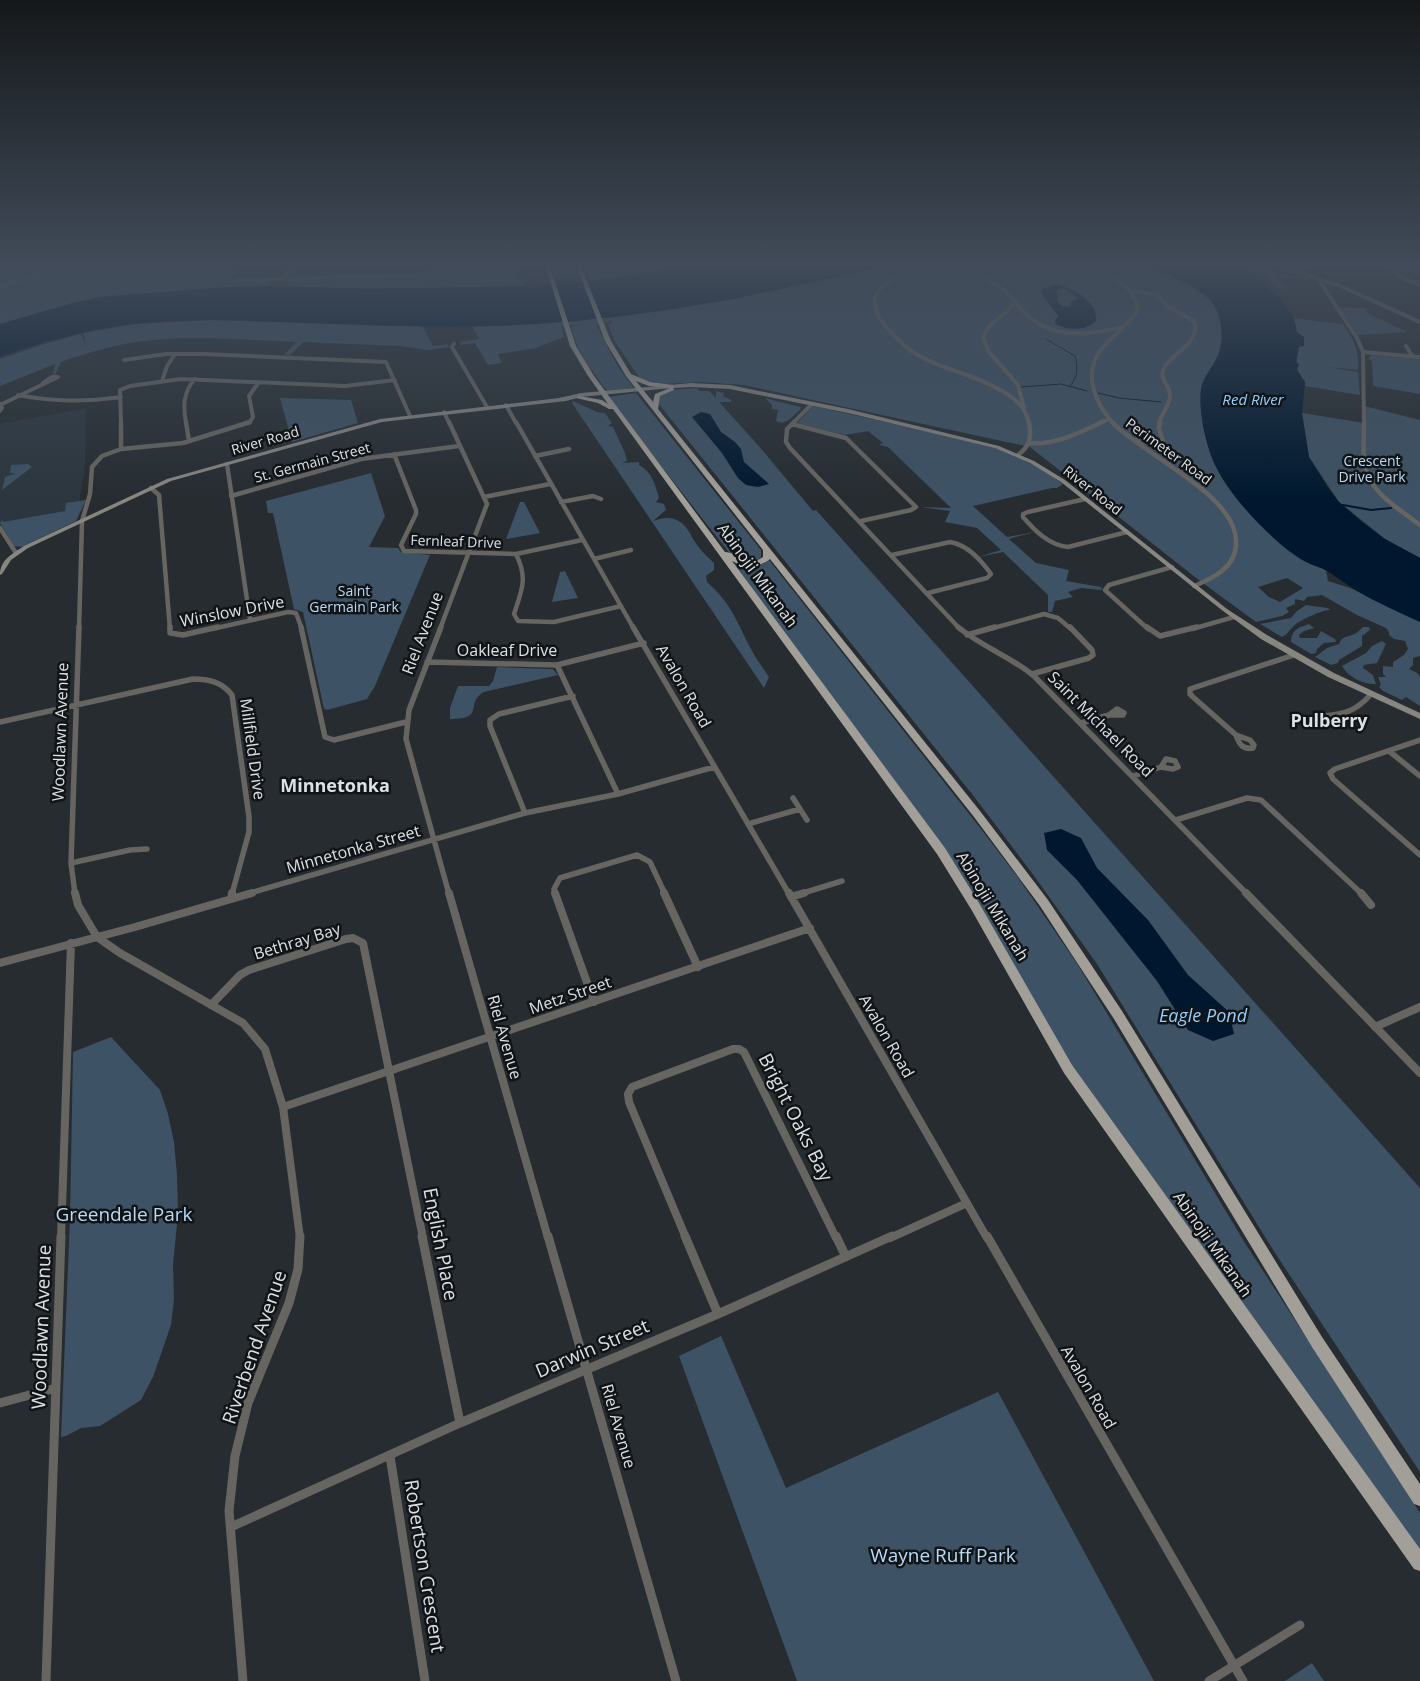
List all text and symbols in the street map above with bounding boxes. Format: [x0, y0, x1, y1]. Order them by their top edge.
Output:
water label: Red River [1222, 389, 1285, 409]
street label: Perimeter Road [1122, 413, 1216, 489]
street label: River Road [229, 421, 301, 459]
street label: St. Germain Street [252, 437, 372, 487]
park label: Crescent Drive Park [1338, 451, 1406, 486]
street label: River Road [1060, 461, 1126, 519]
street label: Abinojii Mikanah [713, 518, 803, 632]
street label: Fernleaf Drive [410, 530, 502, 552]
park label: Saint Germain Park [309, 581, 399, 616]
street label: Riel Avenue [396, 589, 448, 677]
street label: Winslow Drive [178, 590, 286, 632]
street label: Oakleaf Drive [457, 639, 557, 661]
street label: Avalon Road [651, 640, 717, 732]
street label: Woodlawn Avenue [47, 662, 73, 802]
street label: Saint Michael Road [1043, 666, 1159, 782]
street label: Millfield Drive [235, 697, 271, 801]
district label: Pulberry [1290, 708, 1368, 732]
district label: Minnetonka [280, 773, 390, 797]
street label: Minnetonka Street [283, 819, 423, 879]
street label: Abinojii Mikanah [952, 847, 1034, 965]
street label: Bethray Bay [251, 917, 344, 965]
street label: Metz Street [526, 971, 614, 1019]
street label: Avalon Road [854, 990, 920, 1082]
street label: Riel Avenue [482, 992, 528, 1082]
water label: Eagle Pond [1159, 1003, 1248, 1027]
street label: Bright Oaks Bay [753, 1049, 840, 1186]
street label: English Place [417, 1185, 465, 1303]
street label: Abinojii Mikanah [1168, 1187, 1258, 1301]
park label: Greendale Park [56, 1201, 192, 1227]
street label: Woodlawn Avenue [25, 1244, 57, 1410]
street label: Riverbend Avenue [215, 1267, 293, 1427]
street label: Darwin Street [531, 1312, 653, 1384]
street label: Avalon Road [1056, 1341, 1122, 1433]
street label: Riel Avenue [596, 1381, 642, 1471]
street label: Robertson Crescent [398, 1478, 452, 1655]
park label: Wayne Ruff Park [870, 1542, 1016, 1568]

